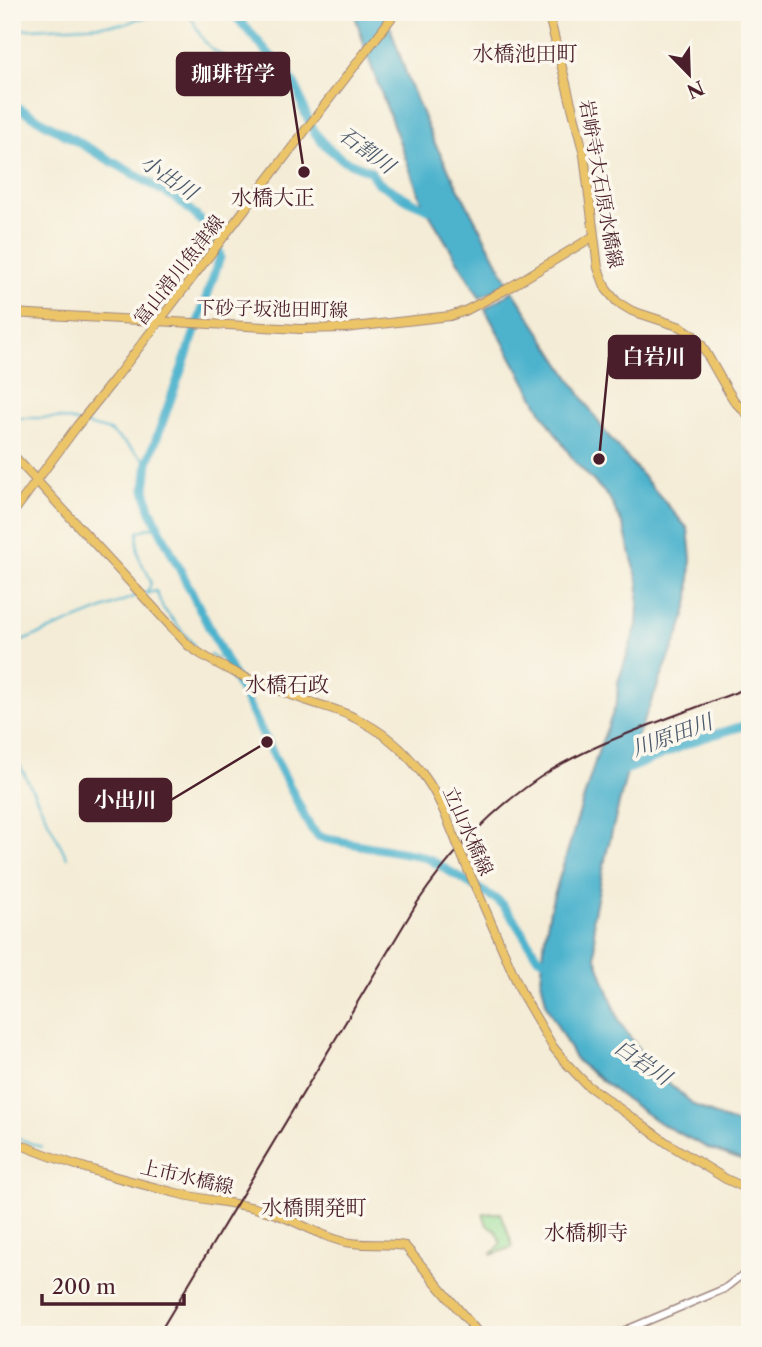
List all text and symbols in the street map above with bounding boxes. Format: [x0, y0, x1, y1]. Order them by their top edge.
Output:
north arrow [654, 38, 724, 108]
district label: 水橋池田町 [473, 41, 578, 66]
callout: 珈琲哲学 [177, 53, 289, 95]
text: 珈琲哲学 [191, 61, 275, 86]
text: N [683, 75, 708, 103]
street label: 岩峅寺大石原水橋線 [575, 98, 627, 270]
water label: 石割川 [334, 121, 401, 180]
water label: 小出川 [136, 149, 204, 206]
district label: 水橋大正 [231, 185, 315, 210]
street label: 富山滑川魚津線 [129, 211, 229, 329]
street label: 下砂子坂池田町線 [196, 296, 348, 322]
callout: 白岩川 [609, 336, 700, 378]
text: 白岩川 [623, 344, 686, 369]
district label: 水橋石政 [245, 672, 329, 697]
water label: 川原田川 [628, 708, 718, 761]
callout: 小出川 [80, 779, 171, 821]
street label: 立山水橋線 [438, 783, 498, 879]
text: 小出川 [94, 787, 157, 812]
water label: 白岩川 [610, 1034, 678, 1091]
street label: 上市水橋線 [138, 1155, 236, 1199]
district label: 水橋開発町 [262, 1195, 367, 1220]
district label: 水橋柳寺 [544, 1220, 628, 1245]
scale bar [42, 1263, 184, 1307]
text: 200 m [52, 1274, 116, 1299]

